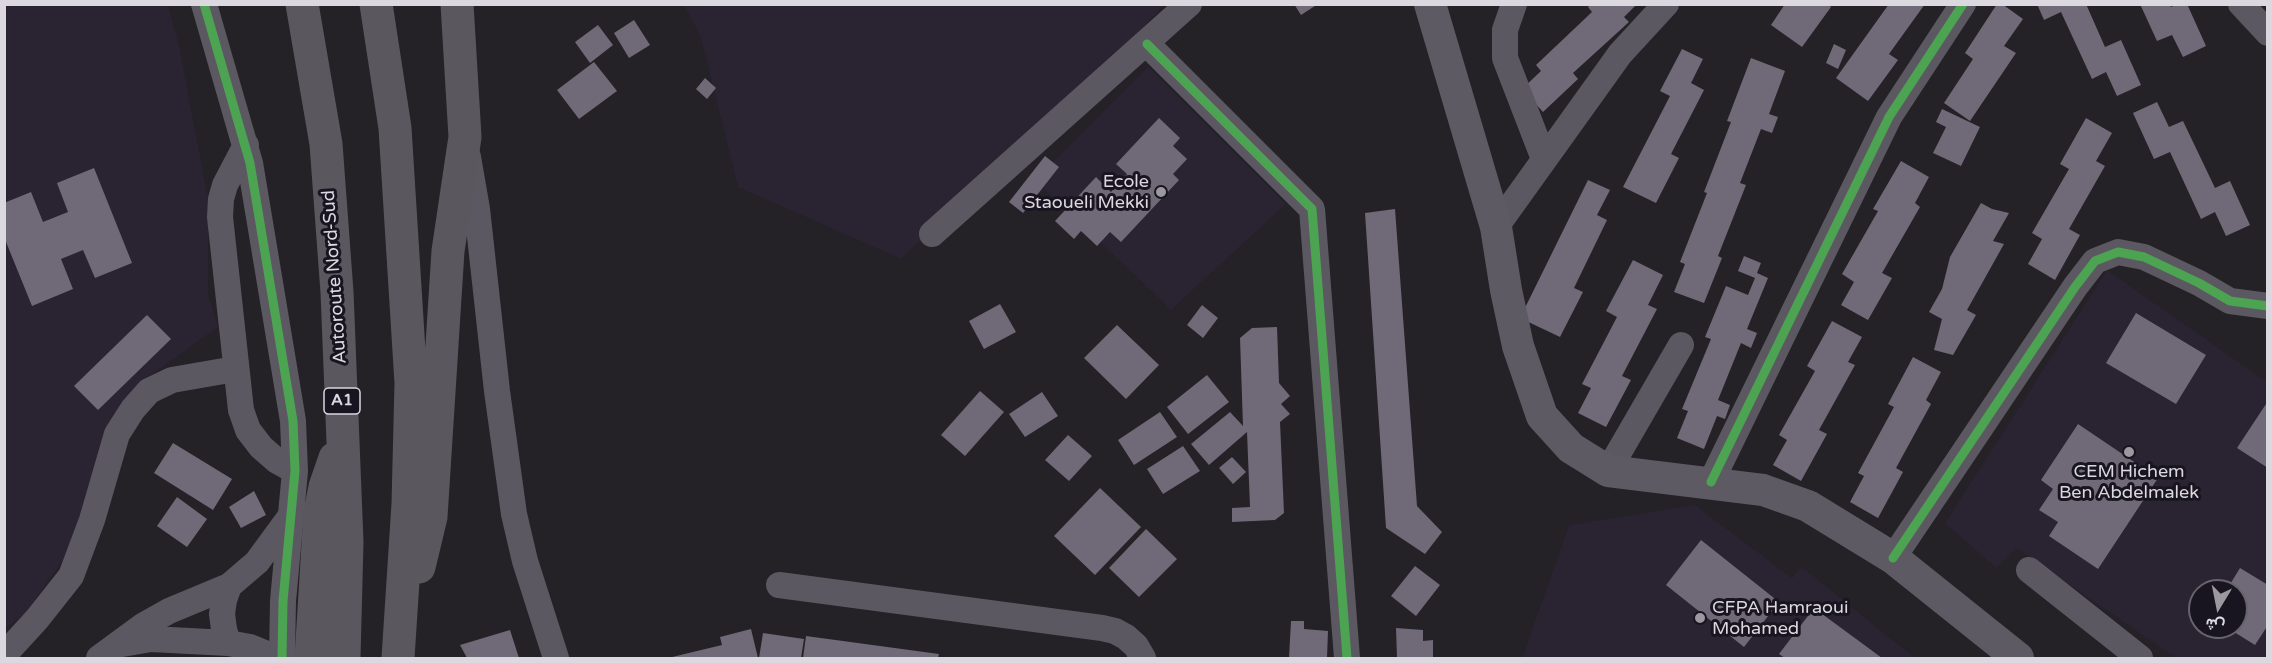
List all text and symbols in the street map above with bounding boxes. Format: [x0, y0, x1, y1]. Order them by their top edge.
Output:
place label: Ecole Staoueli Mekki [1024, 171, 1149, 213]
marker: Ecole Staoueli Mekki [1154, 185, 1168, 199]
street label: Autoroute Nord-Sud [318, 189, 352, 365]
road number: A1 [324, 388, 360, 414]
marker: CEM Hichem Ben Abdelmalek [2122, 445, 2136, 459]
place label: CEM Hichem Ben Abdelmalek [2059, 461, 2199, 504]
north arrow [2188, 579, 2248, 639]
place label: CFPA Hamraoui Mohamed [1712, 597, 1848, 640]
marker: CFPA Hamraoui Mohamed [1693, 611, 1707, 625]
text: ش [2204, 613, 2226, 636]

